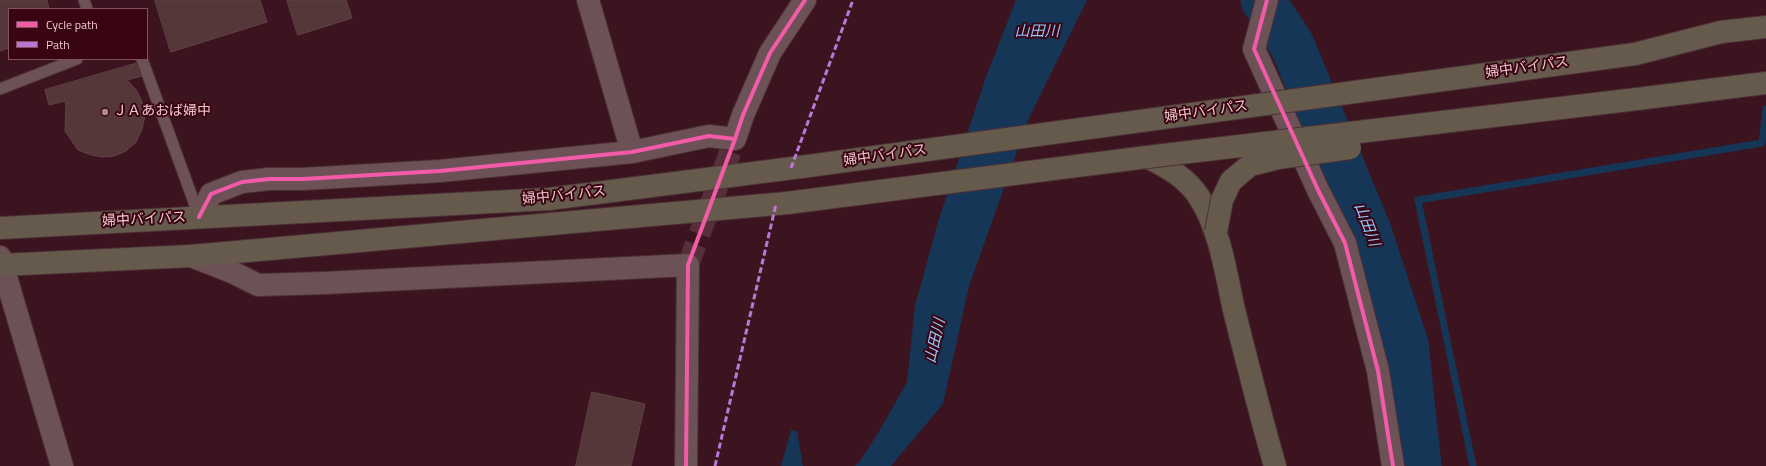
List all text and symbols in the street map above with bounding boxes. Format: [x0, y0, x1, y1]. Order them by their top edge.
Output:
legend [8, 8, 148, 60]
text: Cycle path [46, 15, 98, 34]
water label: 山田川 [1015, 23, 1059, 41]
text: Path [46, 35, 70, 54]
street label: 婦中バイパス [1484, 54, 1570, 82]
street label: 婦中バイパス [1163, 98, 1249, 126]
place label: ＪＡあおば婦中 [113, 104, 211, 120]
marker: ＪＡあおば婦中 [100, 107, 110, 117]
street label: 婦中バイパス [842, 142, 928, 170]
street label: 婦中バイパス [521, 183, 607, 209]
water label: 山田川 [1350, 201, 1382, 249]
street label: 婦中バイパス [102, 209, 186, 231]
water label: 山田川 [922, 317, 950, 365]

